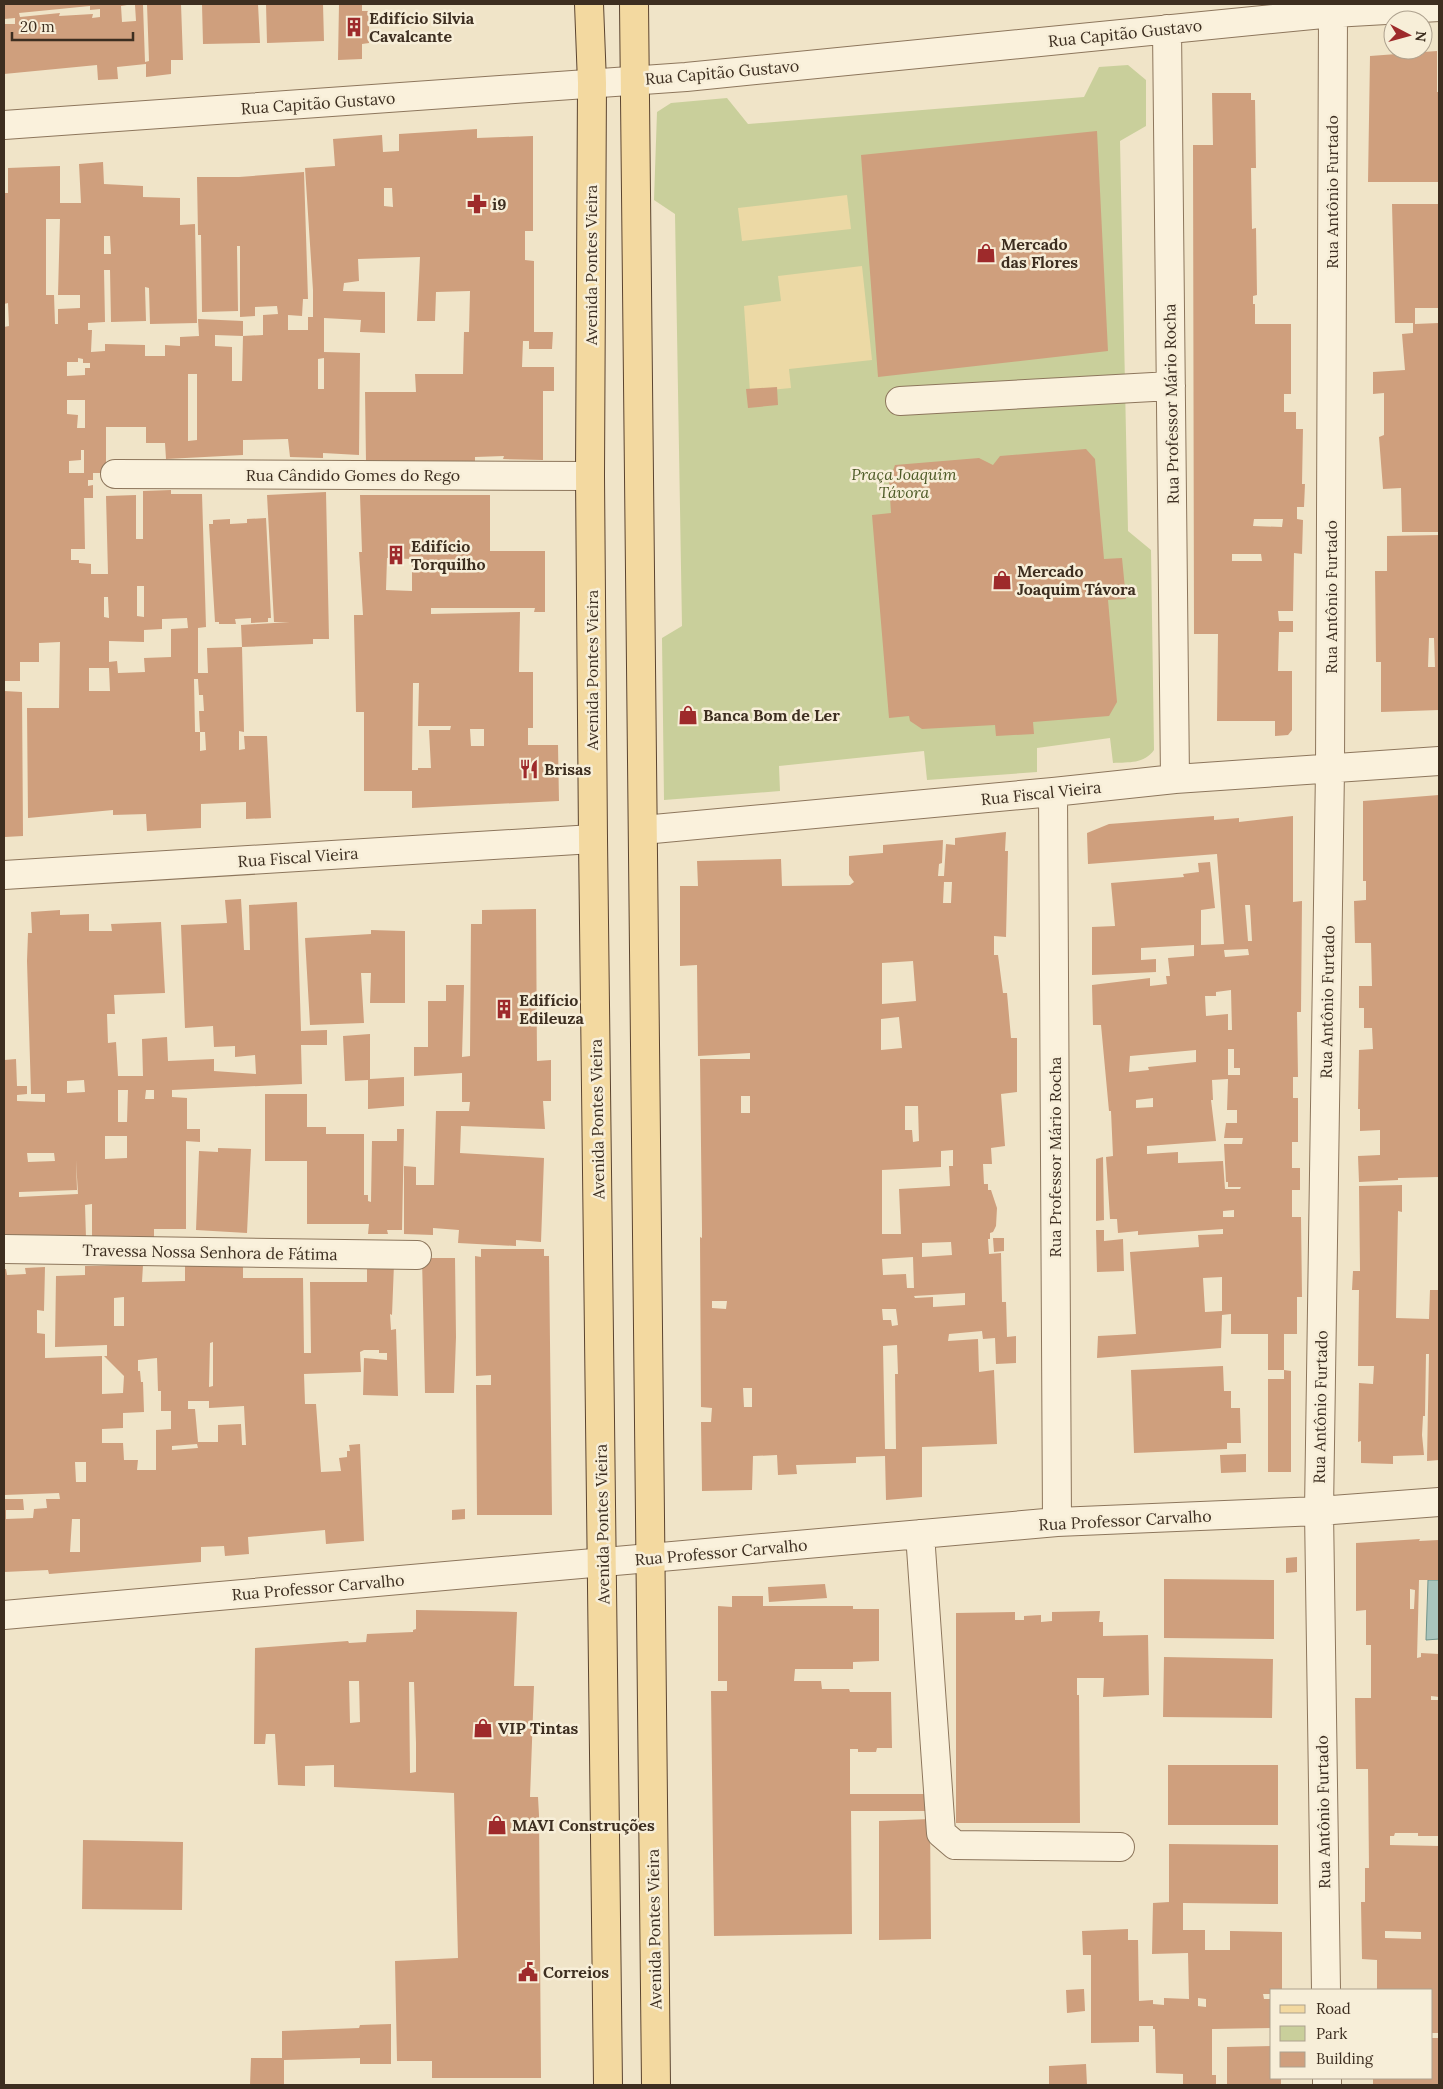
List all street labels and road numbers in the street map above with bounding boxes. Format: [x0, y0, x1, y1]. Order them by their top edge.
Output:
street label: Rua Capitão Gustavo [1047, 15, 1203, 51]
street label: Rua Capitão Gustavo [644, 55, 800, 89]
street label: Rua Capitão Gustavo [240, 88, 396, 118]
street label: Rua Antônio Furtado [1322, 115, 1342, 269]
street label: Avenida Pontes Vieira [581, 185, 601, 346]
street label: Rua Professor Mário Rocha [1159, 303, 1183, 505]
street label: Rua Cândido Gomes do Rego [246, 465, 460, 485]
street label: Rua Antônio Furtado [1321, 520, 1341, 674]
street label: Avenida Pontes Vieira [582, 590, 602, 751]
street label: Rua Fiscal Vieira [980, 777, 1102, 809]
street label: Rua Fiscal Vieira [237, 843, 359, 871]
street label: Rua Antônio Furtado [1316, 925, 1338, 1079]
street label: Avenida Pontes Vieira [586, 1039, 608, 1200]
street label: Rua Professor Mário Rocha [1045, 1057, 1065, 1257]
street label: Travessa Nossa Senhora de Fátima [82, 1240, 338, 1264]
street label: Rua Antônio Furtado [1309, 1330, 1331, 1484]
street label: Avenida Pontes Vieira [591, 1444, 613, 1605]
street label: Rua Professor Carvalho [1038, 1505, 1212, 1535]
street label: Rua Professor Carvalho [634, 1534, 808, 1570]
street label: Rua Professor Carvalho [231, 1569, 405, 1605]
street label: Rua Antônio Furtado [1312, 1735, 1334, 1889]
street label: Avenida Pontes Vieira [643, 1849, 665, 2010]

